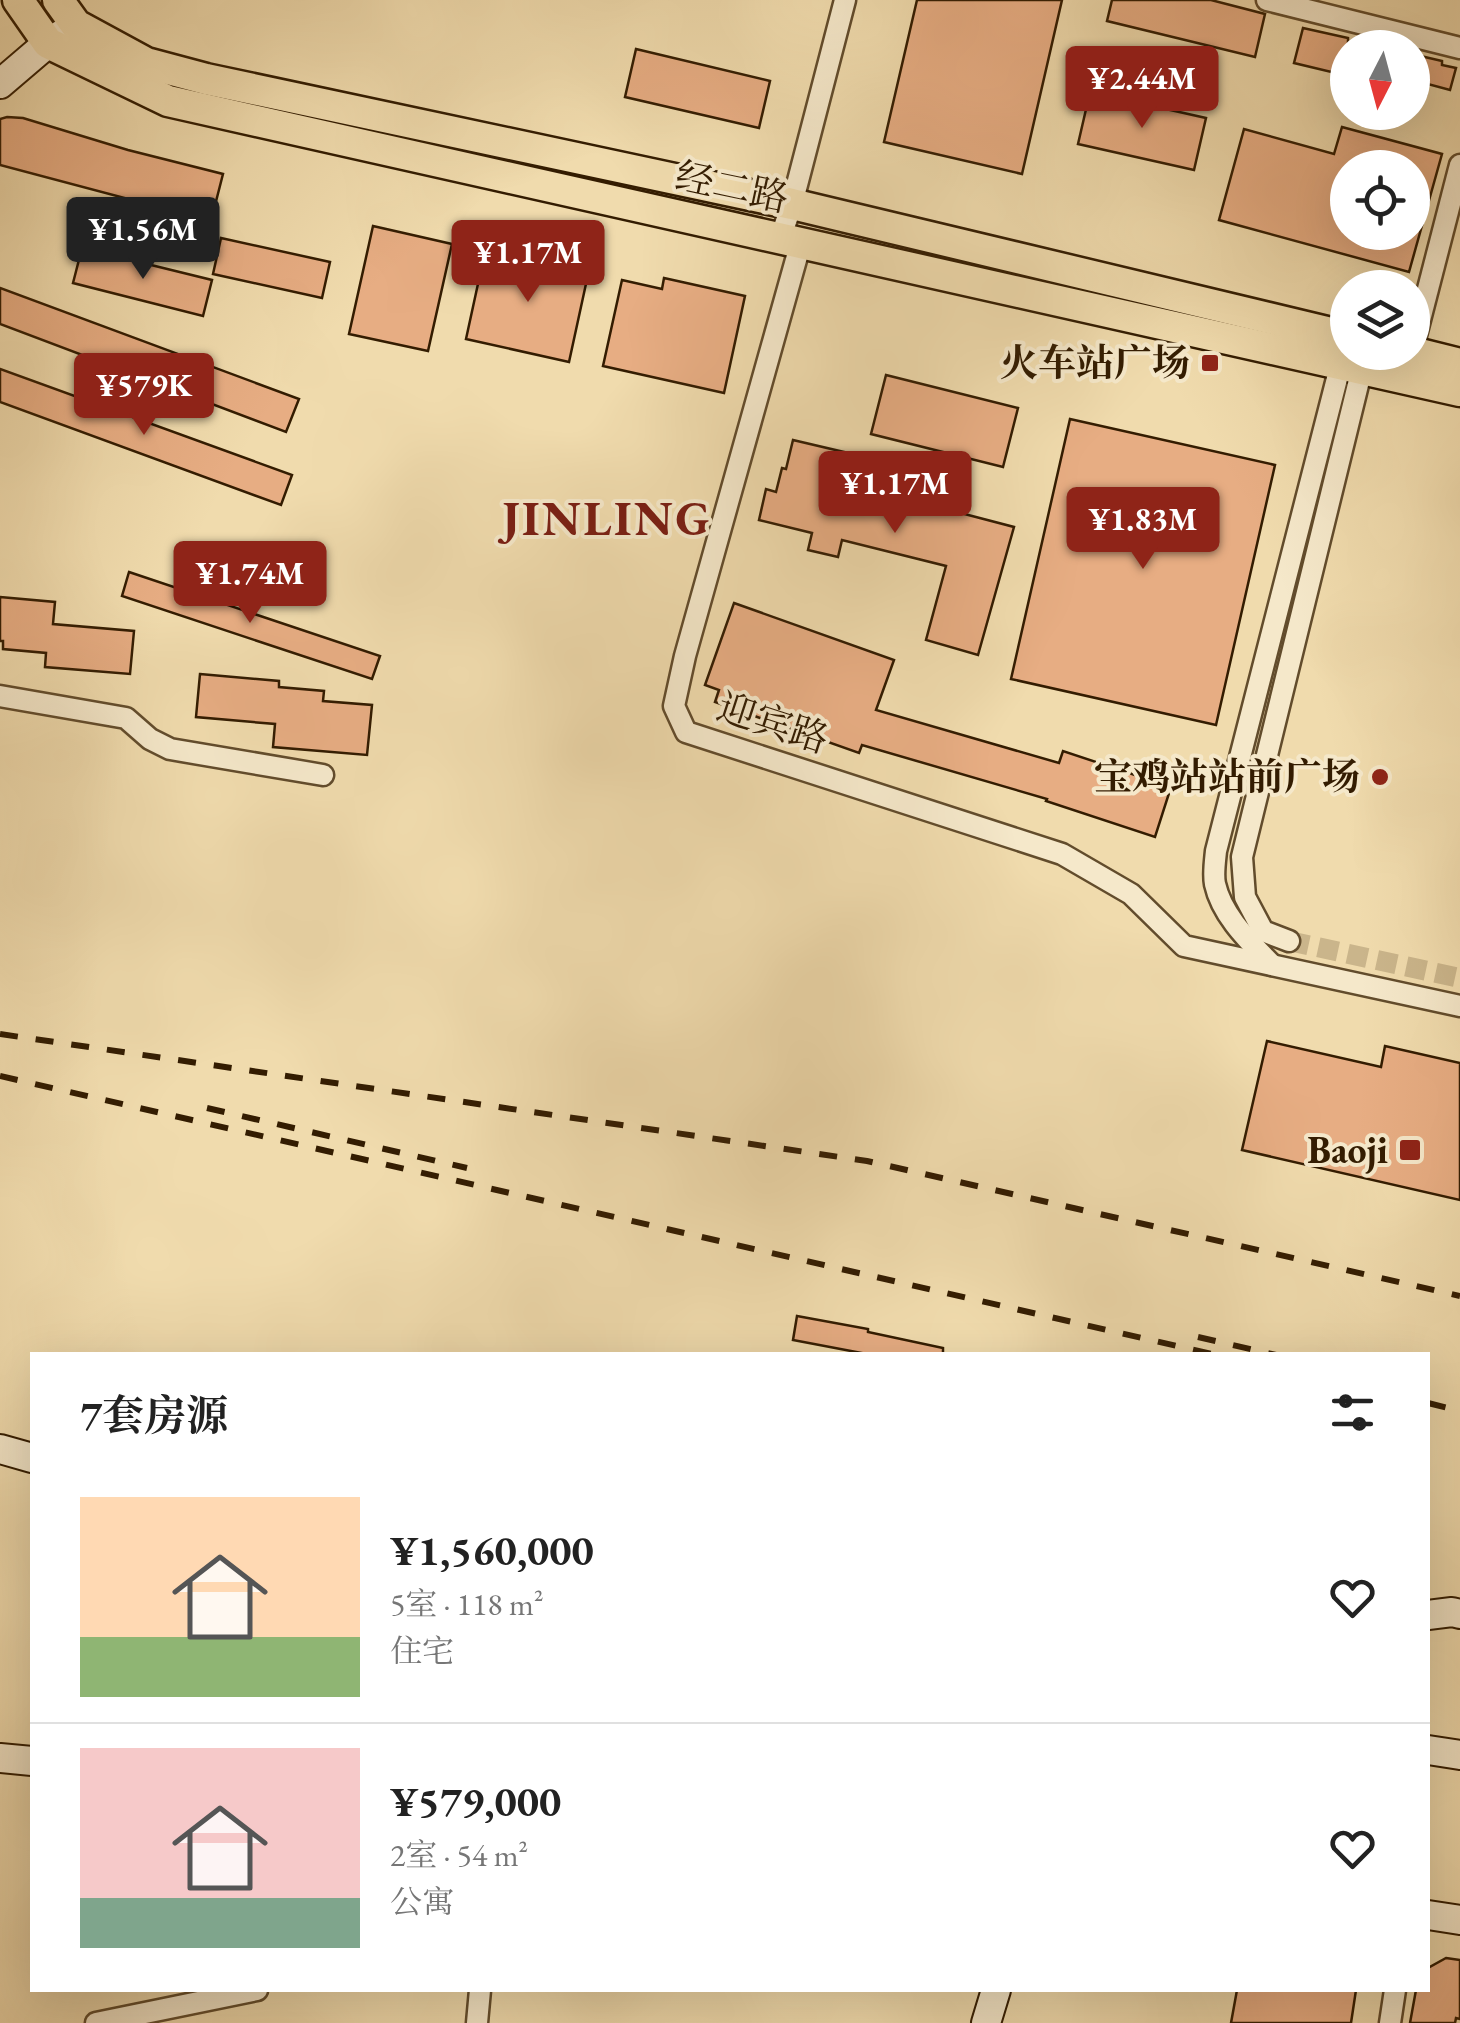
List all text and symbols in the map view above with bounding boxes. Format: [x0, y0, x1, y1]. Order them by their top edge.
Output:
north arrow [1330, 30, 1430, 130]
map controls [1330, 30, 1430, 370]
pin: ¥2.44M [1061, 46, 1223, 131]
text: ¥2.44M [1088, 57, 1196, 99]
button: locate [1330, 150, 1430, 250]
street label: 经二路 [671, 151, 793, 222]
pin: ¥1.56M [62, 197, 224, 282]
text: ¥1.56M [89, 208, 197, 250]
pin: ¥1.17M [447, 220, 609, 305]
text: ¥1.17M [474, 231, 582, 273]
button: layers [1330, 270, 1430, 370]
place label: 火车站广场 [1000, 338, 1190, 387]
marker: 火车站广场 [1199, 352, 1221, 374]
pin: ¥579K [74, 353, 214, 438]
text: ¥579K [96, 364, 192, 406]
pin: ¥1.17M [814, 451, 976, 536]
text: ¥1.17M [841, 462, 949, 504]
district label: JINLING [498, 487, 712, 549]
pin: ¥1.83M [1062, 487, 1224, 572]
text: ¥1.83M [1089, 498, 1197, 540]
pin: ¥1.74M [169, 541, 331, 626]
text: ¥1.74M [196, 552, 304, 594]
street label: 迎宾路 [711, 682, 835, 763]
place label: 宝鸡站站前广场 [1094, 752, 1360, 801]
marker: 宝鸡站站前广场 [1369, 766, 1391, 788]
place label: Baoji [1307, 1125, 1388, 1174]
marker: Baoji [1397, 1137, 1423, 1163]
icon: filters [1325, 1385, 1380, 1440]
text: 7套房源 [80, 1388, 228, 1443]
text: ¥1,560,000 [390, 1523, 594, 1578]
icon: home [160, 1537, 280, 1657]
icon: heart [1325, 1570, 1380, 1625]
text: 5室 · 118 m² [390, 1583, 544, 1625]
text: 住宅 [390, 1630, 454, 1672]
text: ¥579,000 [390, 1774, 561, 1829]
icon: home [160, 1788, 280, 1908]
icon: heart [1325, 1821, 1380, 1876]
text: 2室 · 54 m² [390, 1834, 528, 1876]
text: 公寓 [390, 1881, 454, 1923]

